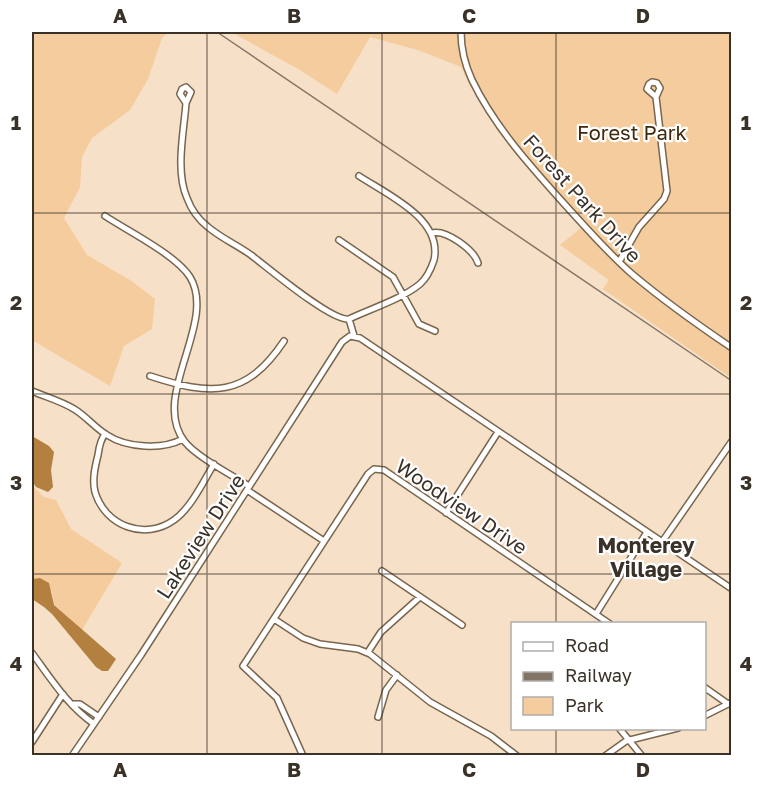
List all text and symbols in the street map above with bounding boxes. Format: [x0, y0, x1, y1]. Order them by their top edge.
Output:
text: A [113, 3, 127, 27]
text: B [287, 3, 301, 27]
text: C [462, 3, 476, 27]
text: D [636, 3, 650, 27]
text: 1 [11, 110, 21, 134]
text: 1 [741, 110, 751, 134]
park label: Forest Park [577, 120, 687, 144]
street label: Forest Park Drive [519, 129, 647, 267]
text: 2 [10, 290, 22, 314]
text: 2 [740, 290, 752, 314]
street label: Woodview Drive [392, 453, 532, 559]
street label: Lakeview Drive [151, 469, 249, 603]
text: 3 [10, 470, 22, 494]
text: 3 [740, 470, 752, 494]
district label: Monterey Village [597, 532, 695, 582]
legend [511, 622, 706, 730]
text: Road [565, 634, 609, 656]
text: 4 [10, 651, 22, 675]
text: 4 [740, 651, 752, 675]
text: Railway [565, 664, 632, 686]
text: Park [565, 694, 604, 716]
text: A [113, 757, 127, 781]
text: B [287, 757, 301, 781]
text: C [462, 757, 476, 781]
text: D [636, 757, 650, 781]

